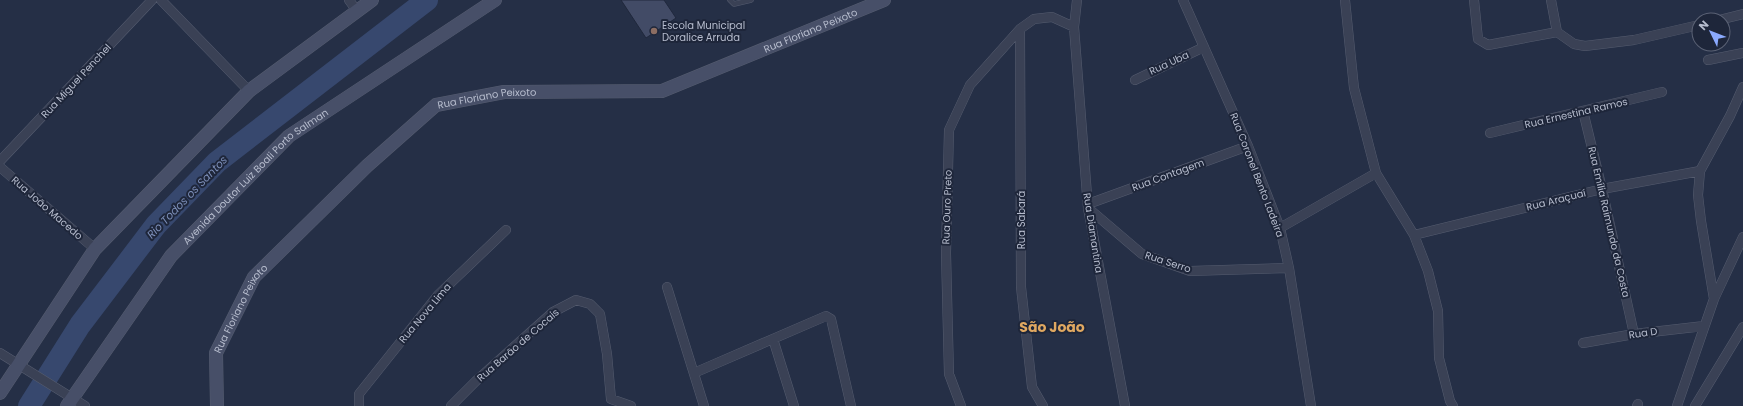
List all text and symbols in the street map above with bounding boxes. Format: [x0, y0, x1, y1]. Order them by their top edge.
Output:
street label: Rua Floriano Peixoto [761, 4, 859, 56]
north arrow [1691, 12, 1731, 52]
text: N [1695, 17, 1712, 34]
place label: Escola Municipal Doralice Arruda [662, 18, 745, 45]
marker: Escola Municipal Doralice Arruda [649, 26, 659, 36]
street label: Rua Miguel Penchel [37, 40, 115, 122]
street label: Rua Uba [1147, 47, 1191, 79]
street label: Rua Floriano Peixoto [436, 84, 536, 112]
street label: Rua Ernestina Ramos [1523, 94, 1629, 132]
street label: Avenida Doutor Luiz Boali Porto Salman [179, 105, 331, 248]
street label: Rua Coronel Bento Ladeira [1226, 111, 1288, 239]
street label: Rua Emília Raimundo da Costa [1584, 145, 1634, 299]
water label: Rio Todos os Santos [143, 152, 231, 242]
street label: Rua Contagem [1130, 155, 1206, 195]
street label: Rua Ouro Preto [938, 169, 956, 245]
street label: Rua João Macedo [8, 173, 86, 243]
street label: Rua Araçuaí [1525, 185, 1588, 215]
street label: Rua Sabará [1014, 191, 1029, 249]
street label: Rua Diamantina [1079, 192, 1107, 274]
street label: Rua Serro [1143, 247, 1193, 277]
street label: Rua Floriano Peixoto [210, 260, 271, 355]
street label: Rua Nova Lima [395, 280, 455, 346]
street label: Rua Barão de Cocais [474, 305, 562, 385]
district label: São João [1019, 317, 1085, 337]
street label: Rua D [1628, 324, 1658, 342]

